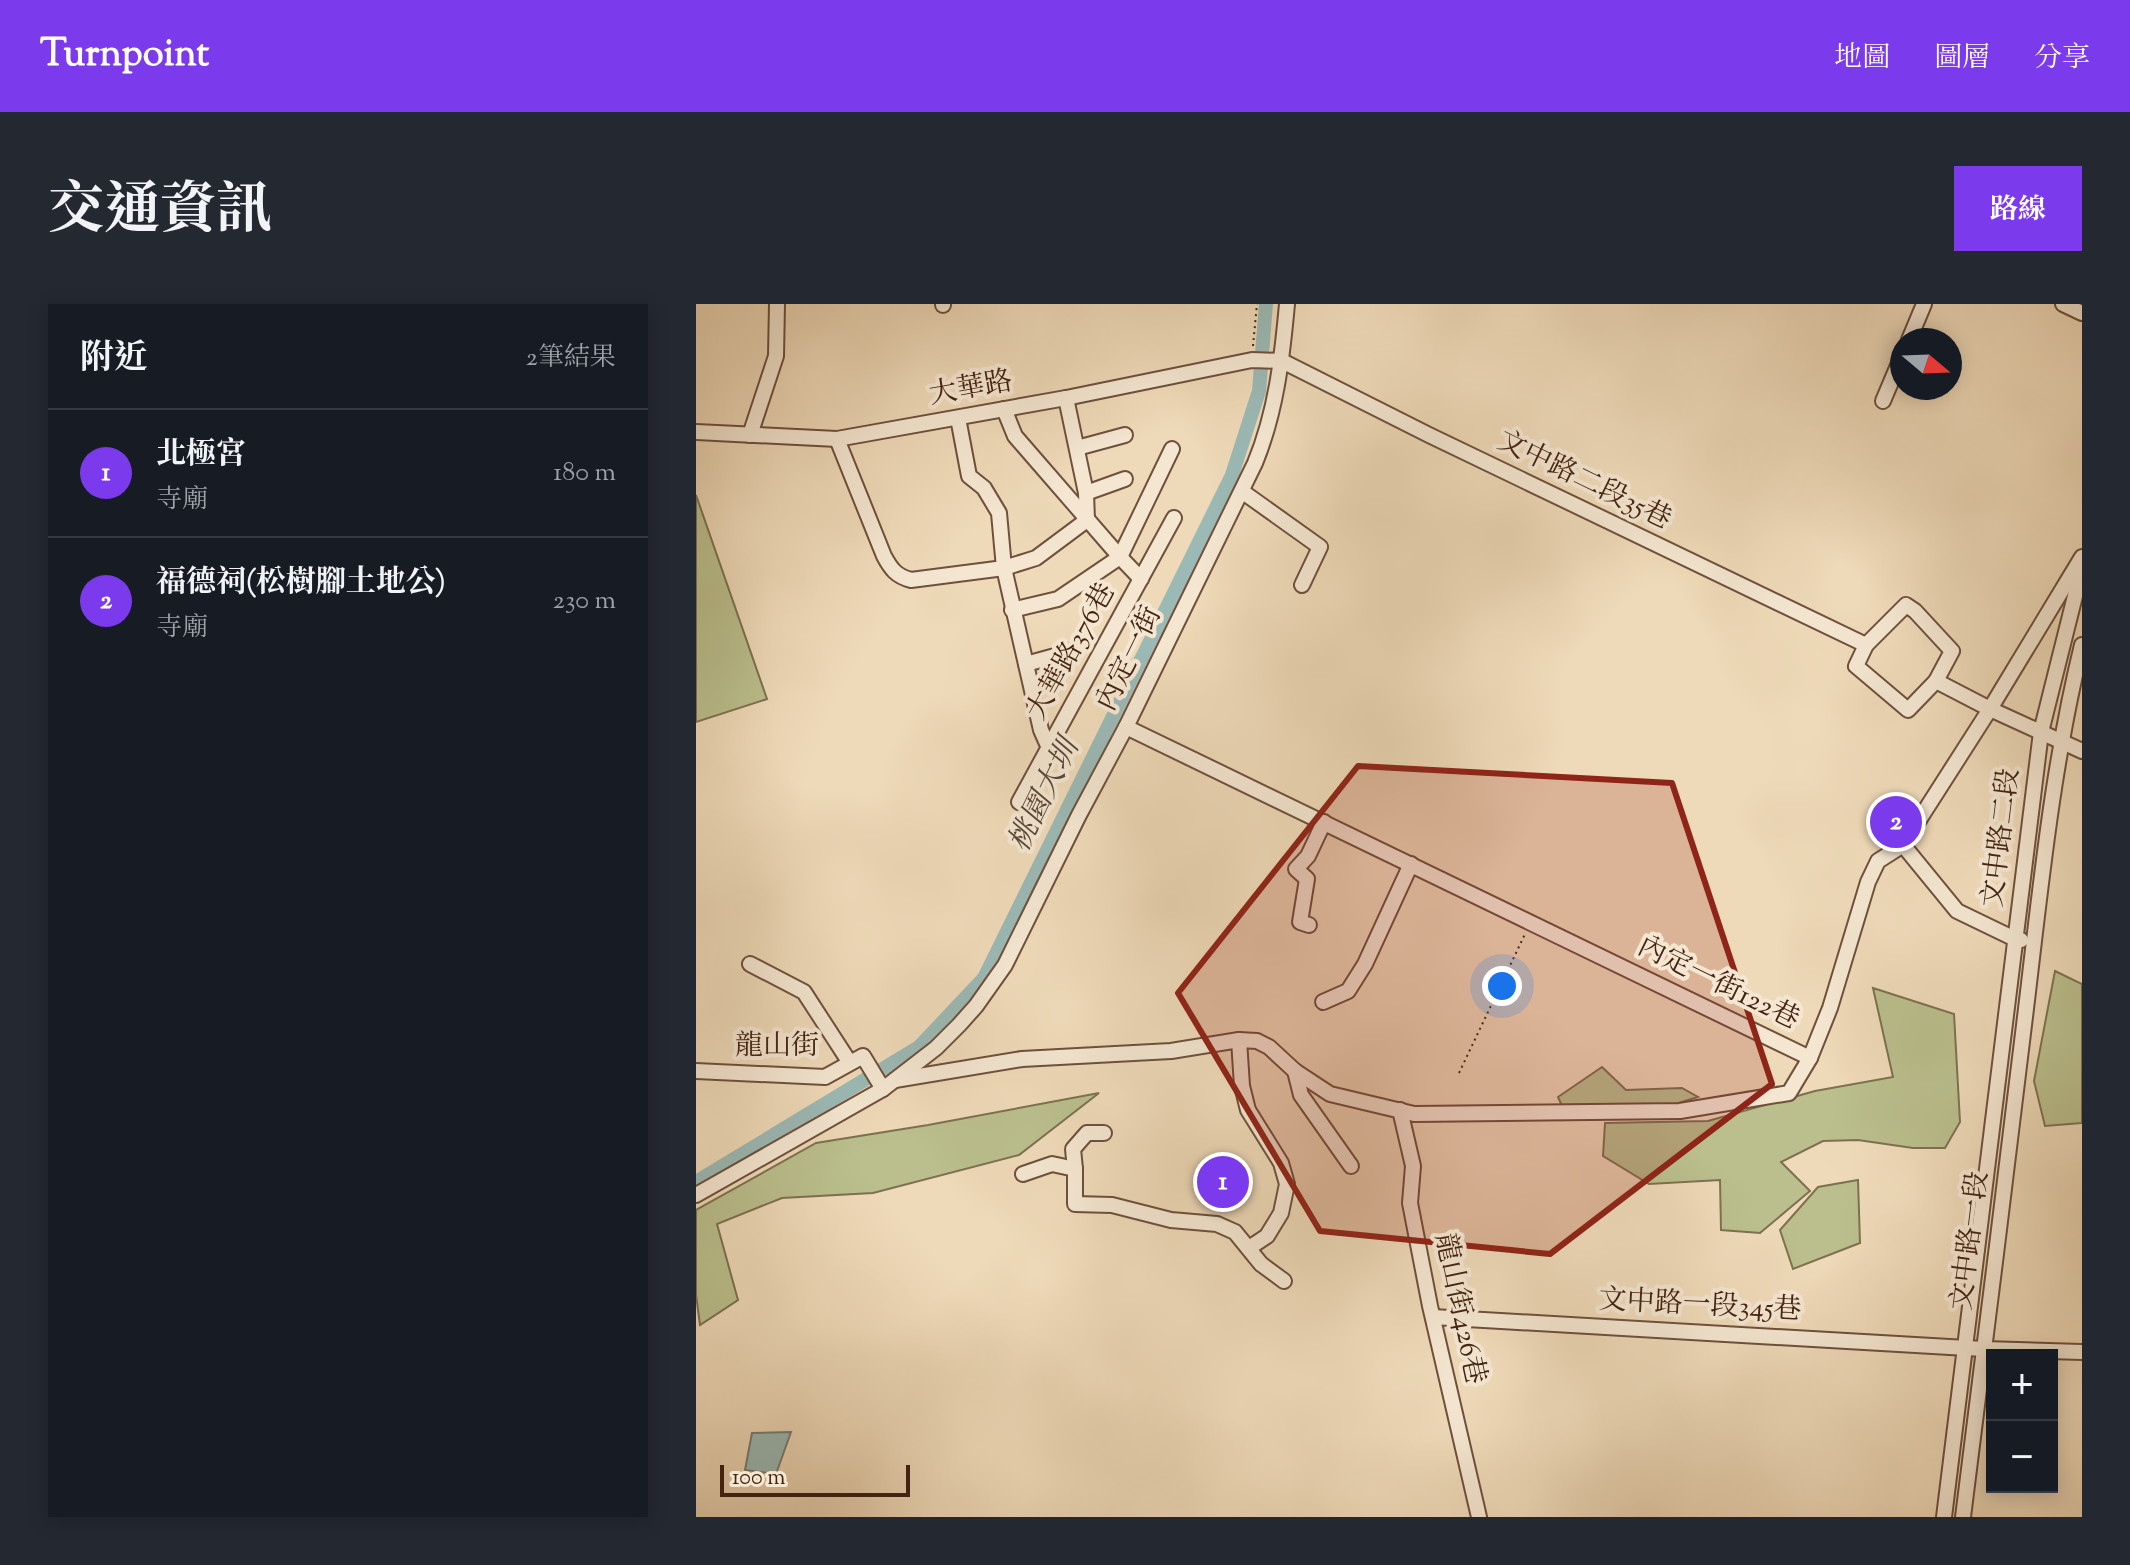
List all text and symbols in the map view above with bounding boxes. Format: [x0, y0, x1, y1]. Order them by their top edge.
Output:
text: Turnpoint [40, 29, 209, 83]
text: 地圖 [1834, 39, 1890, 79]
text: 圖層 [1934, 39, 1990, 79]
text: 分享 [2034, 39, 2090, 79]
button: 路線 [1954, 166, 2082, 251]
text: 交通資訊 [48, 173, 272, 254]
north arrow [1890, 328, 1962, 400]
text: 附近 [80, 335, 148, 384]
text: 2筆結果 [526, 340, 616, 377]
street label: 大華路 [926, 362, 1016, 416]
street label: 文中路二段35巷 [1490, 422, 1678, 540]
text: 北極宮 [156, 434, 246, 477]
text: 1 [102, 455, 110, 492]
text: 180 m [553, 455, 616, 492]
text: 寺廟 [156, 482, 208, 519]
text: 福德祠(松樹腳土地公) [156, 562, 446, 605]
street label: 大華路376巷 [1018, 576, 1126, 728]
text: 2 [100, 583, 112, 620]
text: 230 m [553, 583, 616, 620]
street label: 內定一街 [1087, 600, 1173, 718]
text: 寺廟 [156, 610, 208, 647]
water label: 桃園大圳 [999, 728, 1093, 859]
street label: 文中路二段 [1974, 766, 2030, 910]
pin: 2 [1870, 792, 1922, 852]
street label: 內定一街122巷 [1630, 928, 1806, 1040]
your location [1482, 966, 1522, 1006]
street label: 龍山街 [735, 1027, 819, 1067]
pin: 1 [1197, 1152, 1249, 1212]
street label: 文中路一段 [1943, 1169, 1999, 1313]
street label: 龍山街426巷 [1424, 1230, 1494, 1388]
street label: 文中路一段345巷 [1598, 1281, 1802, 1331]
map controls [1986, 1349, 2058, 1493]
button: + [1986, 1349, 2058, 1421]
button: − [1986, 1421, 2058, 1493]
scale bar [720, 1461, 910, 1497]
text: 100 m [732, 1463, 785, 1495]

